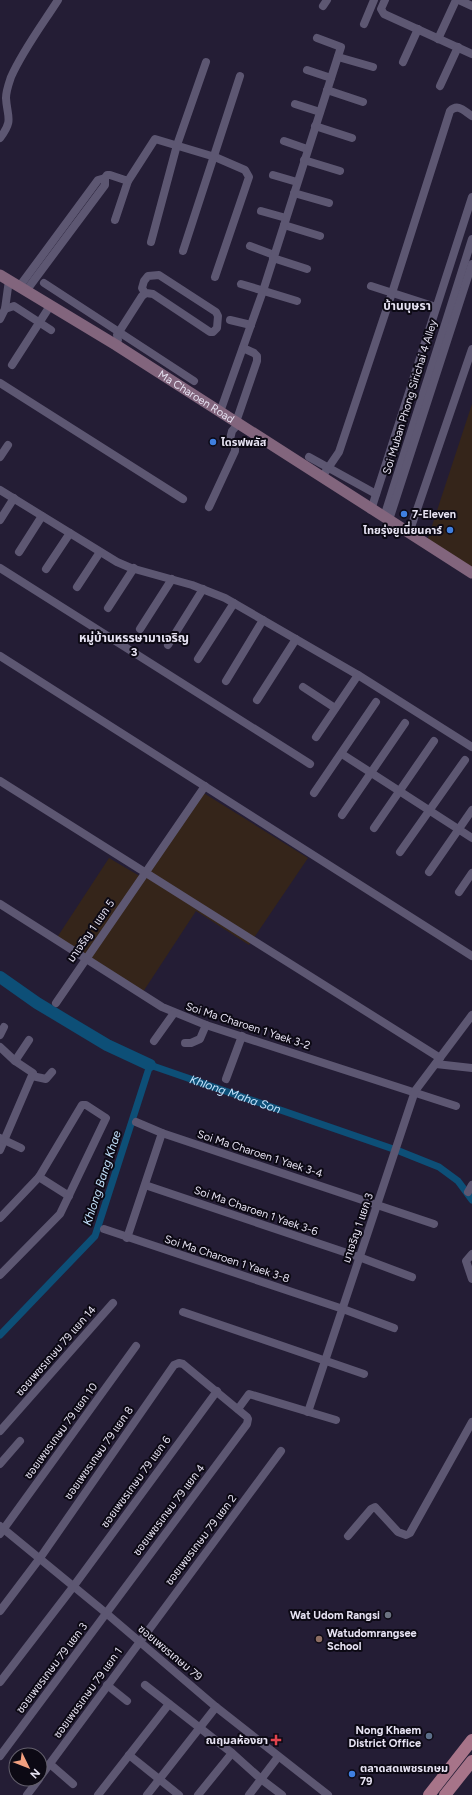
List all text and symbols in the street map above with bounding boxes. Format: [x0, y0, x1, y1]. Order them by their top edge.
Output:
district label: บ้านบุษรา [383, 299, 431, 313]
street label: Soi Muban Phong Sirichai 4 Alley [380, 318, 440, 476]
street label: Ma Charoen Road [156, 367, 237, 426]
place label: ไดรฟพลัส [221, 436, 267, 449]
marker: ไดรฟพลัส [208, 437, 218, 447]
place label: 7-Eleven [412, 508, 456, 521]
marker: 7-Eleven [399, 509, 409, 519]
place label: ไทยรุ่งยูเนี่ยนคาร์ [363, 521, 442, 537]
marker: ไทยรุ่งยูเนี่ยนคาร์ [445, 525, 455, 535]
district label: หมู่บ้านหรรษามาเจริญ 3 [79, 631, 189, 659]
street label: มาเจริญ 1 แยก 5 [65, 897, 117, 965]
street label: Soi Ma Charoen 1 Yaek 3-2 [184, 1000, 312, 1052]
water label: Khlong Maha Son [188, 1072, 283, 1117]
water label: Khlong Bang Khae [80, 1128, 124, 1227]
street label: Soi Ma Charoen 1 Yaek 3-4 [196, 1128, 324, 1180]
street label: Soi Ma Charoen 1 Yaek 3-6 [192, 1184, 320, 1238]
street label: มาเจริญ 1 แยก 3 [340, 1191, 376, 1265]
street label: Soi Ma Charoen 1 Yaek 3-8 [163, 1233, 291, 1285]
street label: ซอยเพชรเกษม 79 แยก 14 [13, 1303, 99, 1399]
street label: ซอยเพชรเกษม 79 แยก 10 [22, 1380, 100, 1482]
street label: ซอยเพชรเกษม 79 แยก 8 [62, 1404, 136, 1502]
street label: ซอยเพชรเกษม 79 แยก 6 [98, 1434, 174, 1530]
street label: ซอยเพชรเกษม 79 แยก 4 [130, 1462, 208, 1558]
street label: ซอยเพชรเกษม 79 แยก 2 [163, 1492, 239, 1588]
place label: Wat Udom Rangsi [290, 1609, 380, 1622]
marker: Wat Udom Rangsi [383, 1610, 393, 1620]
street label: ซอยเพชรเกษม 79 แยก 3 [14, 1620, 90, 1716]
street label: ซอยเพชรเกษม 79 [135, 1622, 205, 1684]
place label: Watudomrangsee School [327, 1627, 417, 1653]
marker: Watudomrangsee School [314, 1634, 324, 1644]
street label: ซอยเพชรเกษม 79 แยก 1 [51, 1645, 125, 1741]
place label: Nong Khaem District Office [348, 1724, 421, 1750]
marker: Nong Khaem District Office [424, 1731, 434, 1741]
place label: ณฤมลห้องยา [206, 1734, 268, 1747]
marker: ณฤมลห้องยา [271, 1735, 281, 1745]
north arrow [8, 1747, 48, 1787]
place label: ตลาดสดเพชรเกษม 79 [360, 1762, 448, 1788]
text: N [27, 1766, 43, 1781]
marker: ตลาดสดเพชรเกษม 79 [347, 1769, 357, 1779]

